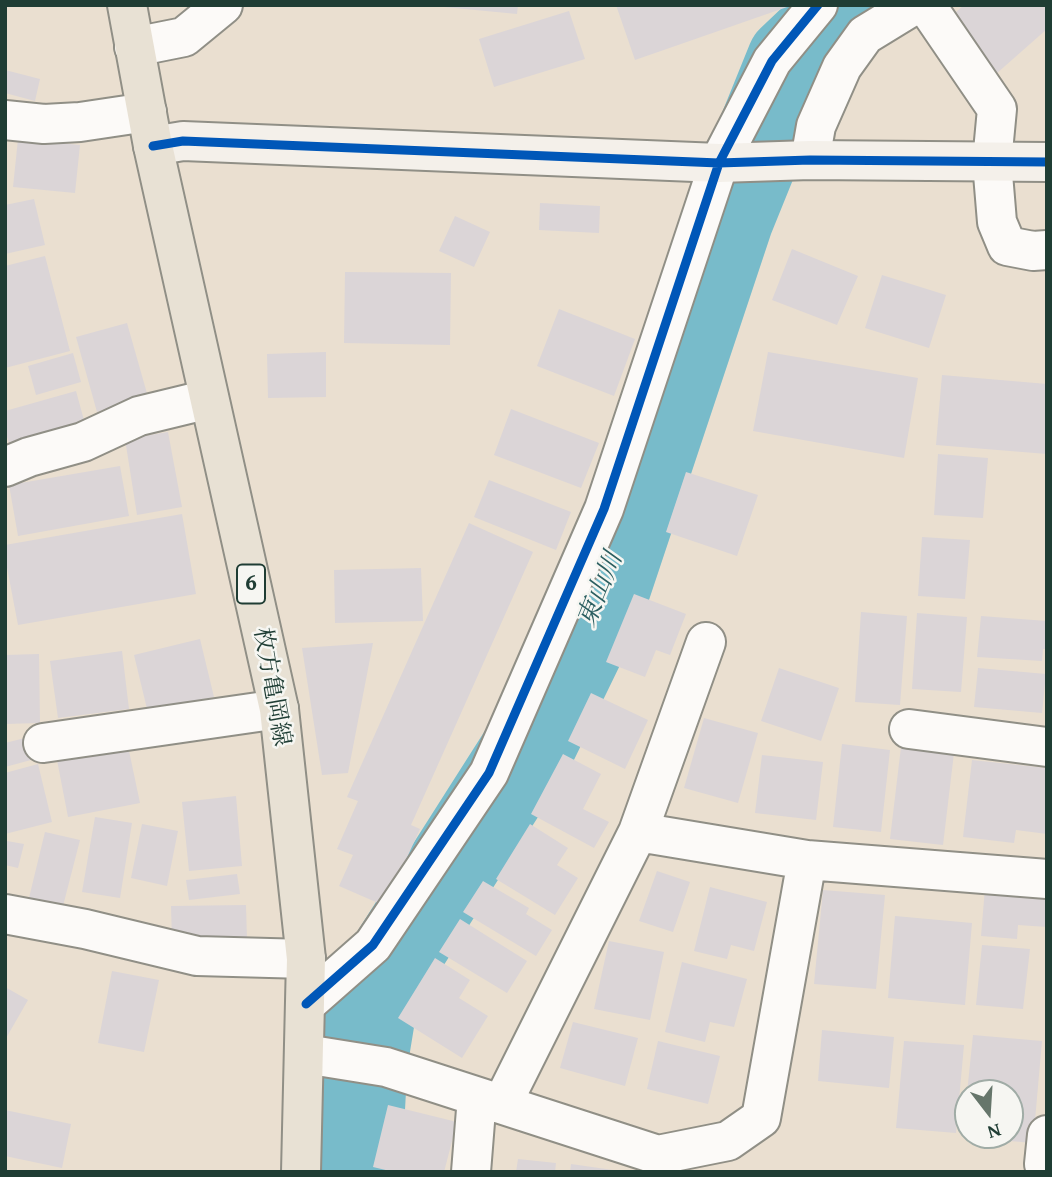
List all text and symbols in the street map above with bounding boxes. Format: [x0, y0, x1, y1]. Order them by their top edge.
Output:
water label: 東山川 [572, 548, 630, 632]
road number: 6 [237, 564, 265, 604]
street label: 枚方亀岡線 [246, 625, 296, 749]
north arrow [954, 1079, 1024, 1149]
text: N [984, 1117, 1005, 1147]

